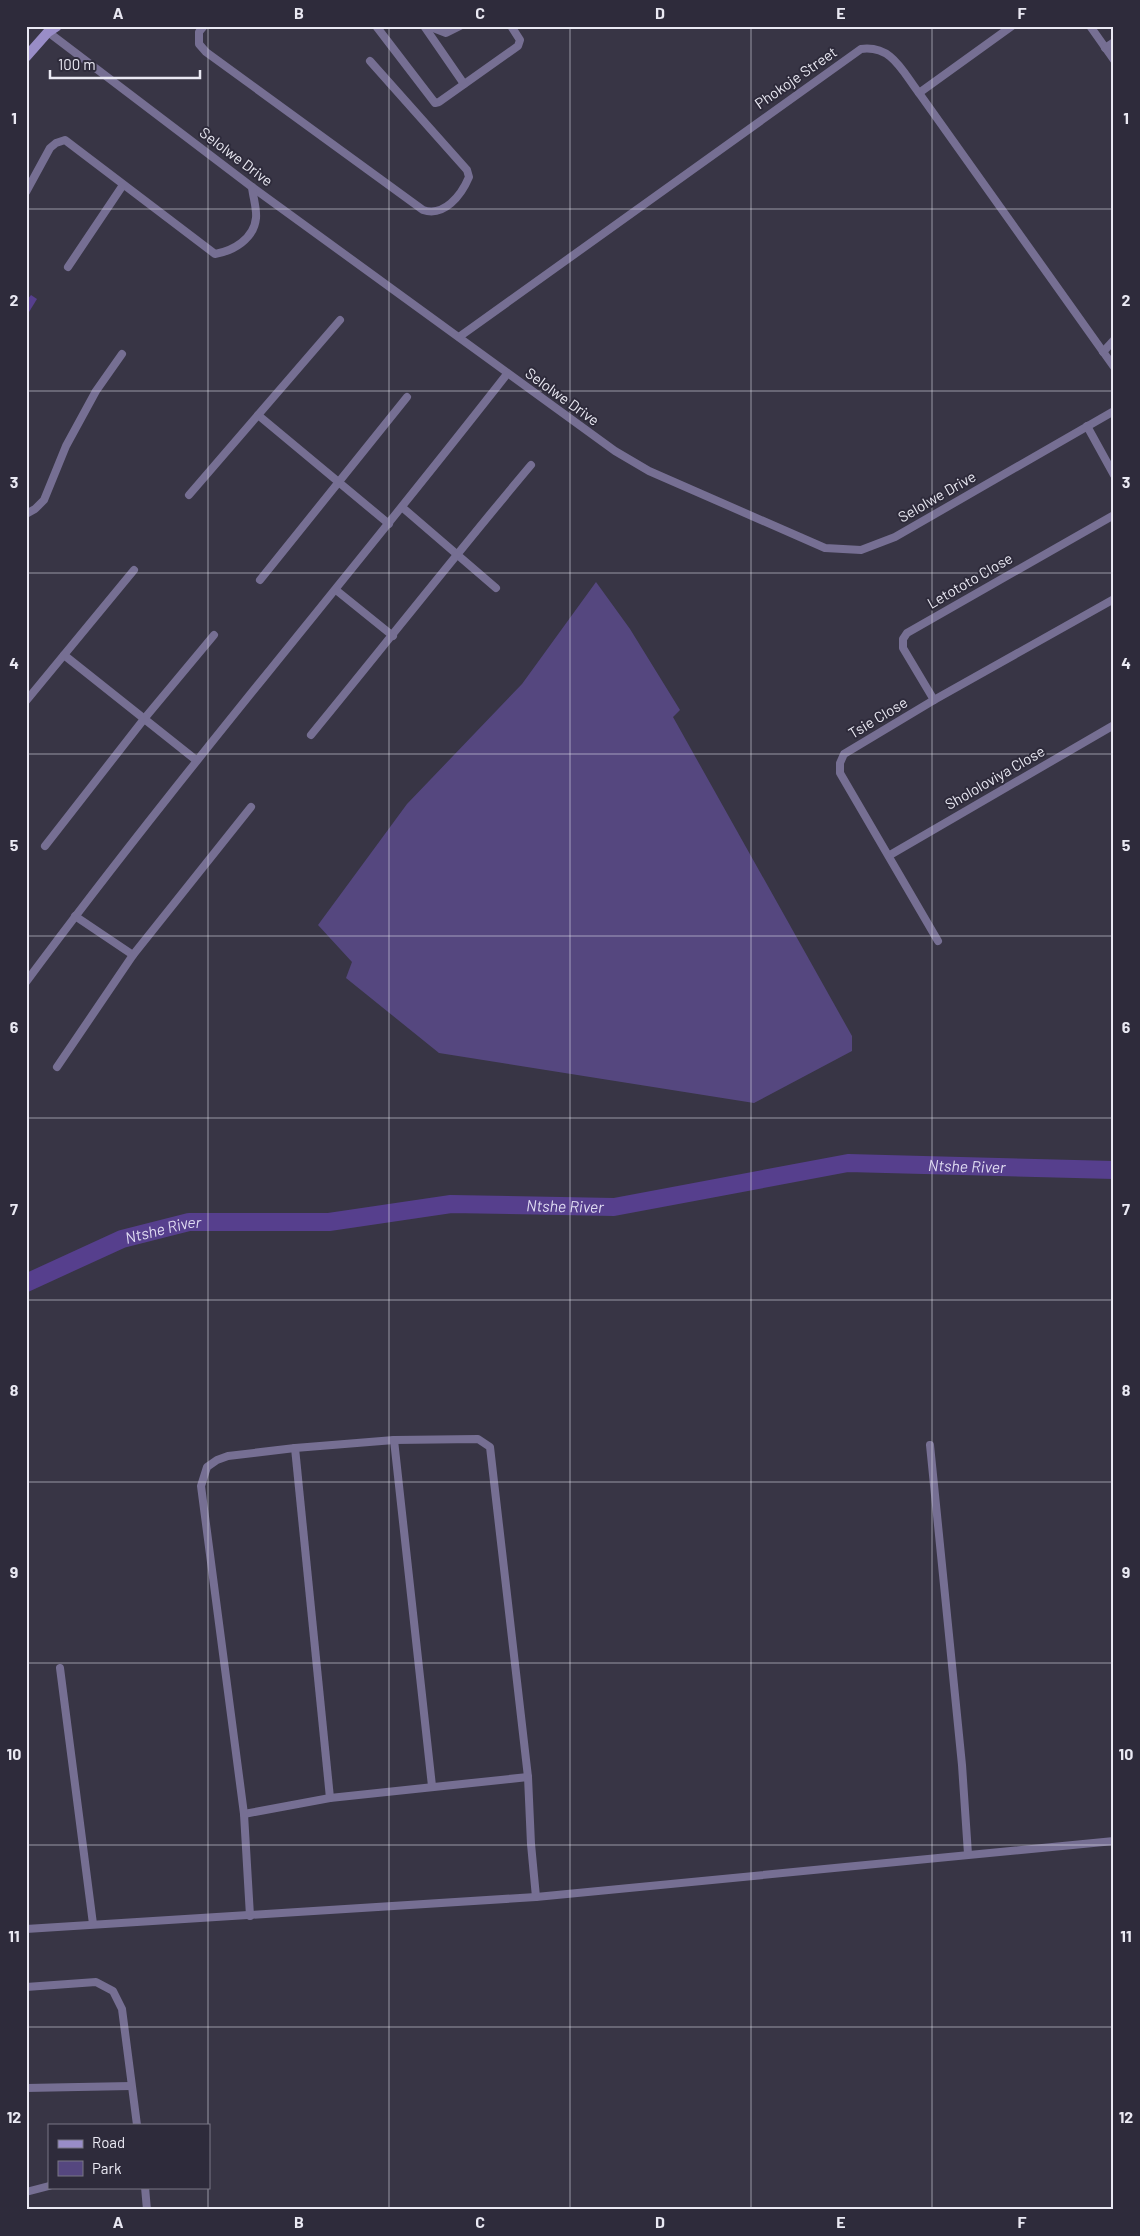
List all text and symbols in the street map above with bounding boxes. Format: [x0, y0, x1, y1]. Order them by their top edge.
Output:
text: A [113, 3, 124, 22]
text: B [294, 3, 304, 22]
text: C [475, 3, 485, 22]
text: D [655, 3, 665, 22]
text: E [836, 3, 846, 22]
text: F [1018, 3, 1027, 22]
street label: Phokoje Street [751, 42, 840, 112]
scale bar [50, 48, 200, 80]
text: 100 m [58, 55, 96, 73]
text: 1 [11, 108, 17, 127]
text: 1 [1123, 108, 1129, 127]
street label: Selolwe Drive [197, 123, 277, 190]
text: 2 [10, 290, 19, 309]
text: 2 [1122, 290, 1131, 309]
street label: Selolwe Drive [522, 363, 603, 429]
street label: Selolwe Drive [894, 467, 979, 526]
text: 3 [10, 472, 18, 491]
text: 3 [1122, 472, 1130, 491]
street label: Letototo Close [924, 548, 1015, 612]
text: 4 [9, 653, 19, 672]
text: 4 [1121, 653, 1131, 672]
street label: Tsie Close [845, 692, 910, 742]
street label: Shololoviya Close [941, 741, 1048, 813]
text: 5 [10, 835, 19, 854]
text: 5 [1122, 835, 1131, 854]
text: 6 [10, 1017, 19, 1036]
text: 6 [1122, 1017, 1131, 1036]
water label: Ntshe River [928, 1155, 1007, 1176]
water label: Ntshe River [526, 1195, 605, 1216]
text: 7 [10, 1199, 18, 1218]
text: 7 [1122, 1199, 1130, 1218]
water label: Ntshe River [123, 1212, 203, 1247]
text: 8 [10, 1380, 19, 1399]
text: 8 [1122, 1380, 1131, 1399]
text: 9 [10, 1562, 18, 1581]
text: 9 [1122, 1562, 1130, 1581]
text: 10 [7, 1744, 21, 1763]
text: 10 [1119, 1744, 1133, 1763]
text: 11 [8, 1926, 20, 1945]
text: 11 [1120, 1926, 1132, 1945]
text: 12 [7, 2107, 21, 2126]
text: 12 [1119, 2107, 1133, 2126]
legend [48, 2124, 210, 2188]
text: Road [92, 2133, 125, 2151]
text: Park [92, 2159, 122, 2177]
text: A [113, 2212, 124, 2231]
text: B [294, 2212, 304, 2231]
text: C [475, 2212, 485, 2231]
text: D [655, 2212, 665, 2231]
text: E [836, 2212, 846, 2231]
text: F [1018, 2212, 1027, 2231]

